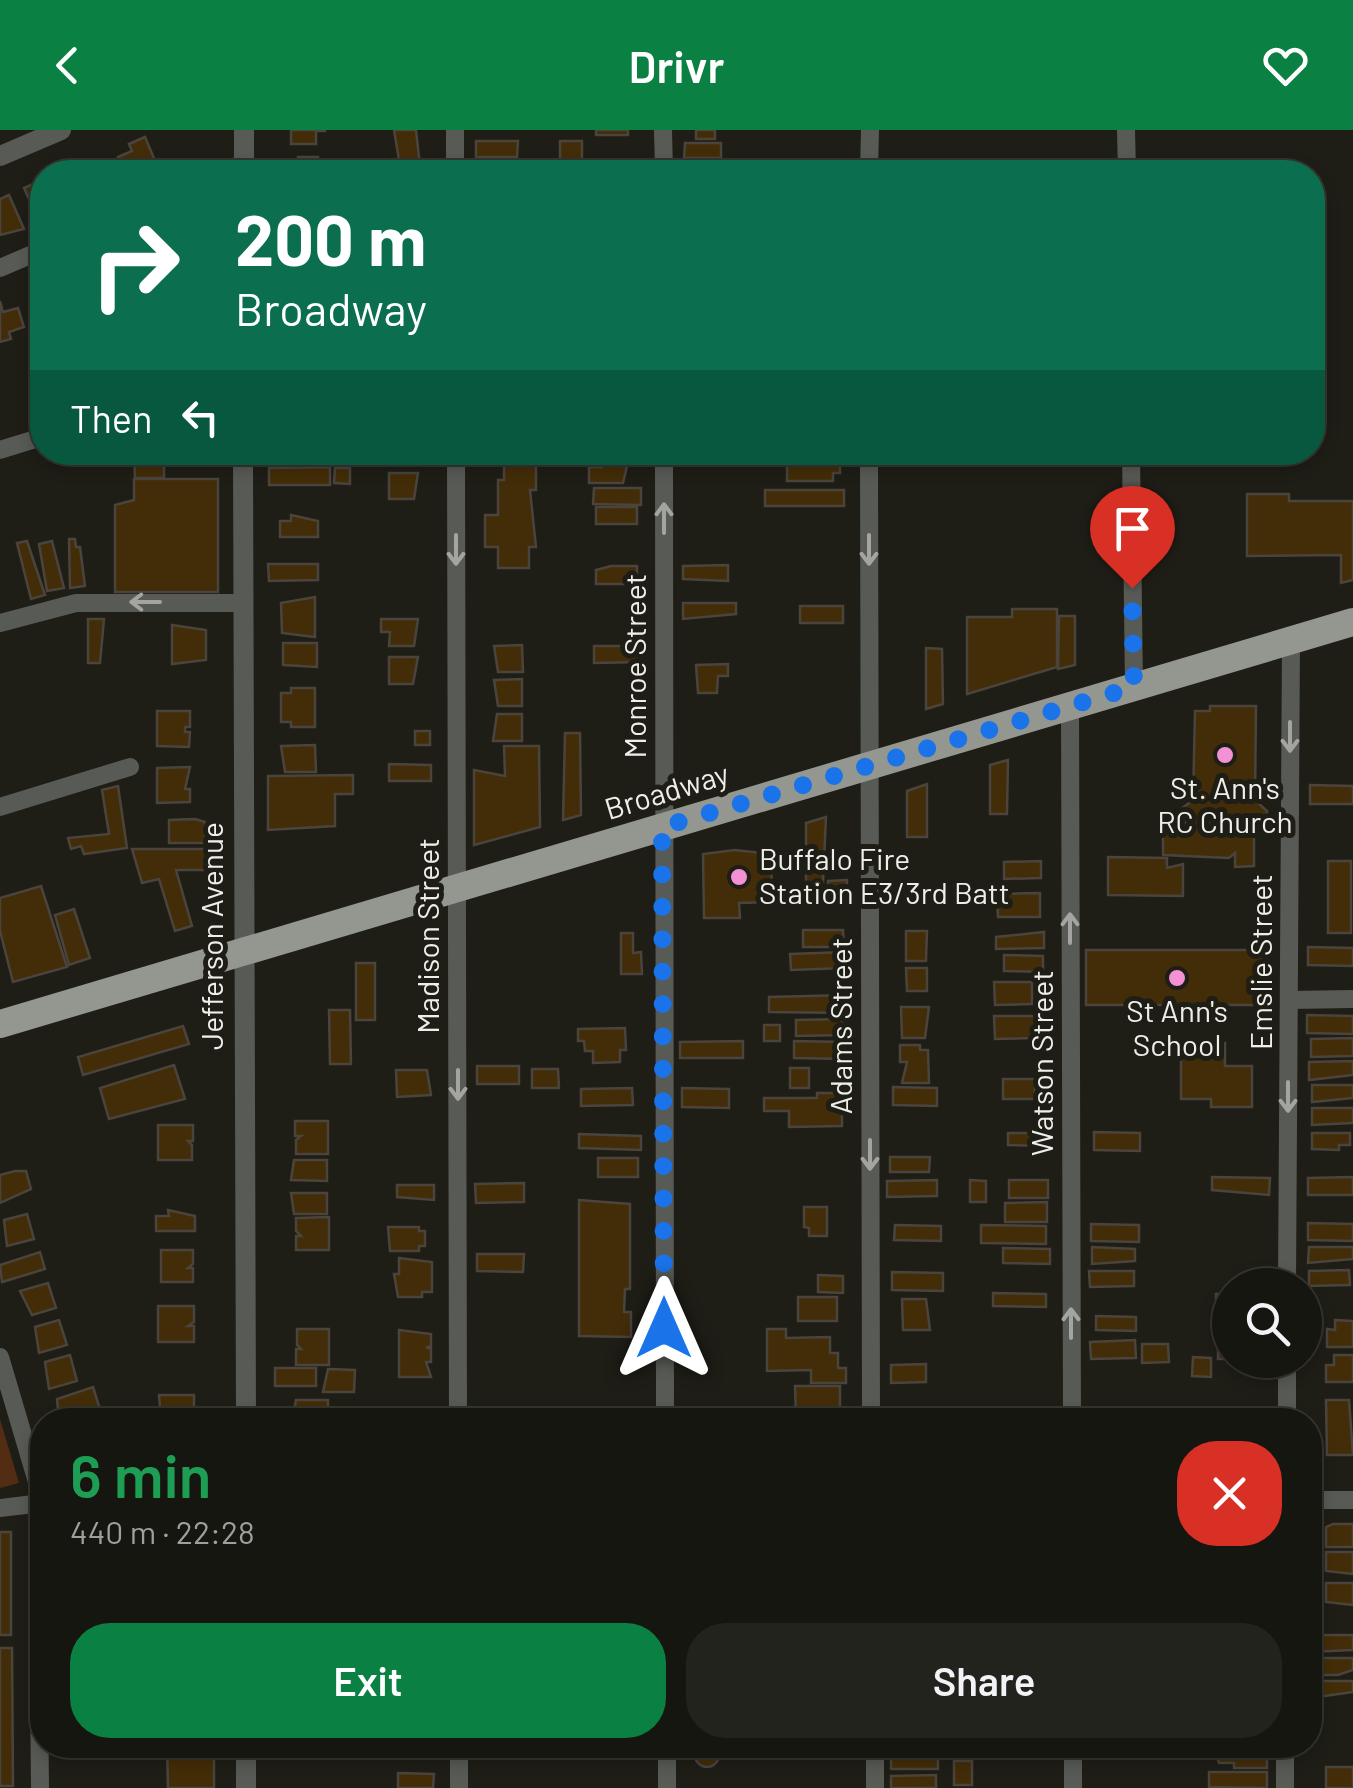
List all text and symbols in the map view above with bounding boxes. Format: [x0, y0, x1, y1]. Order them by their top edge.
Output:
icon: back [40, 38, 95, 93]
text: Drivr [629, 38, 724, 92]
icon: heart [1258, 38, 1313, 93]
text: 200 m [235, 196, 426, 280]
icon: right [70, 200, 200, 330]
text: Broadway [235, 281, 427, 335]
icon: left [173, 390, 228, 445]
text: Then [70, 395, 153, 441]
pin [1090, 486, 1175, 589]
icon: arrive [1105, 501, 1160, 556]
one-way arrow [654, 502, 674, 534]
one-way arrow [446, 532, 466, 565]
one-way arrow [860, 532, 878, 565]
street label: Monroe Street [616, 574, 652, 758]
one-way arrow [130, 593, 162, 612]
one-way arrow [1281, 721, 1300, 753]
marker: St. Ann's RC Church [1214, 744, 1236, 766]
street label: Broadway [600, 754, 733, 826]
place label: St. Ann's RC Church [1157, 769, 1293, 839]
street label: Jefferson Avenue [193, 822, 229, 1050]
street label: Madison Street [409, 838, 445, 1034]
place label: Buffalo Fire Station E3/3rd Batt [759, 840, 1010, 910]
marker: Buffalo Fire Station E3/3rd Batt [728, 866, 750, 888]
street label: Emslie Street [1242, 874, 1278, 1050]
one-way arrow [1060, 912, 1080, 944]
street label: Adams Street [822, 938, 858, 1114]
marker: St Ann's School [1166, 967, 1188, 989]
street label: Watson Street [1023, 970, 1059, 1156]
place label: St Ann's School [1126, 992, 1228, 1062]
one-way arrow [448, 1068, 467, 1100]
one-way arrow [1278, 1080, 1298, 1113]
one-way arrow [860, 1138, 880, 1170]
map controls [1212, 1268, 1322, 1378]
button: search [1212, 1268, 1322, 1378]
position arrow [612, 1276, 716, 1380]
one-way arrow [1062, 1307, 1080, 1340]
text: 6 min [70, 1438, 211, 1510]
button: close [1177, 1441, 1282, 1546]
text: 440 m · 22:28 [70, 1512, 255, 1550]
button: Exit [70, 1623, 666, 1738]
button: Share [686, 1623, 1282, 1738]

